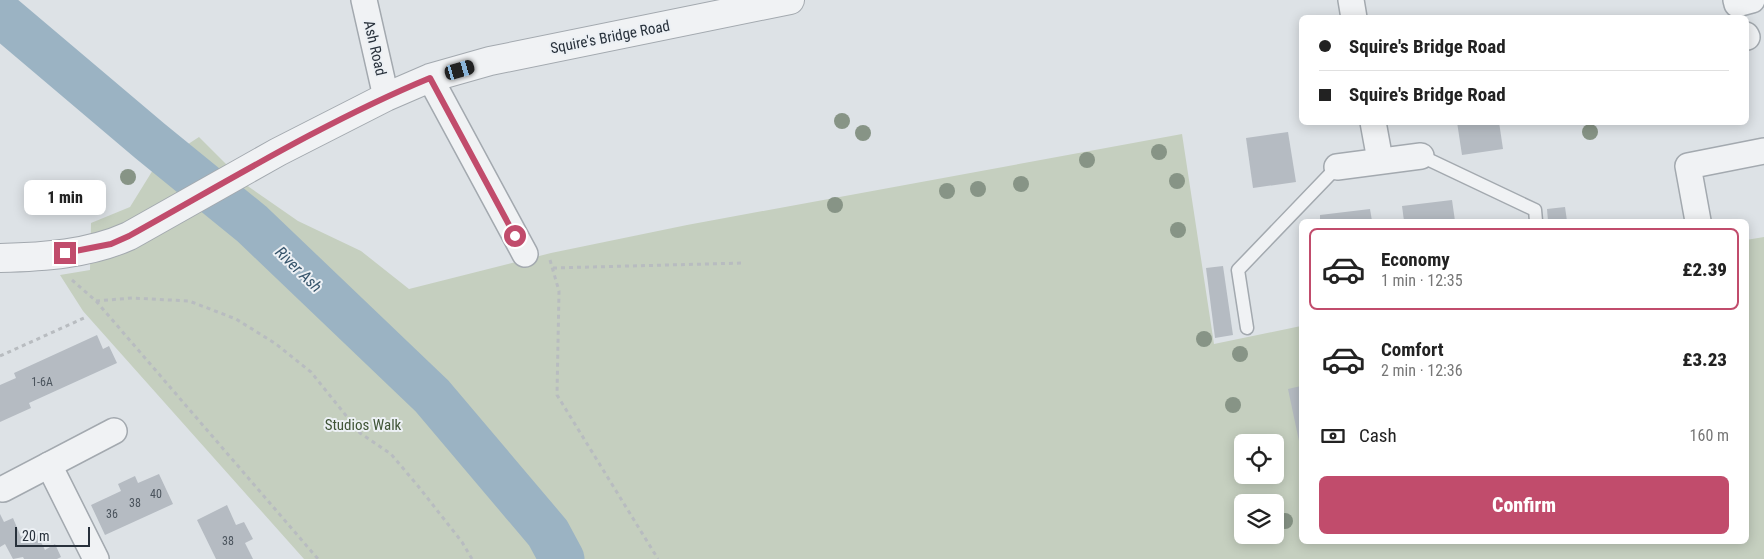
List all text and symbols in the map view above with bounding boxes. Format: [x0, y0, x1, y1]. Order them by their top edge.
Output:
street label: Squire's Bridge Road [549, 17, 671, 57]
street label: Ash Road [360, 19, 390, 77]
text: Squire's Bridge Road [1349, 35, 1506, 58]
car [443, 59, 476, 81]
text: Squire's Bridge Road [1349, 83, 1506, 106]
callout: 1 min [24, 180, 106, 216]
text: 1 min [47, 188, 83, 207]
route start [504, 225, 526, 247]
route end [54, 242, 76, 264]
water label: River Ash [271, 243, 326, 296]
icon: car [1321, 247, 1366, 292]
text: Economy [1381, 248, 1450, 271]
text: £2.39 [1682, 258, 1727, 281]
text: 1 min · 12:35 [1381, 271, 1463, 290]
icon: car [1321, 337, 1366, 382]
text: Comfort [1381, 338, 1444, 361]
text: £3.23 [1682, 348, 1727, 371]
text: 2 min · 12:36 [1381, 361, 1463, 380]
house number: 1-6A [31, 375, 53, 389]
park label: Studios Walk [325, 416, 402, 434]
icon: cash [1319, 422, 1347, 450]
text: Cash [1359, 424, 1397, 447]
text: 160 m [1690, 426, 1729, 445]
map controls [1234, 434, 1284, 544]
button: locate [1234, 434, 1284, 484]
button: Confirm [1319, 476, 1729, 534]
house number: 40 [150, 487, 162, 501]
button: layers [1234, 494, 1284, 544]
house number: 38 [129, 496, 141, 510]
house number: 36 [106, 507, 118, 521]
scale bar [15, 524, 90, 547]
text: 20 m [22, 528, 50, 544]
house number: 38 [222, 534, 234, 548]

